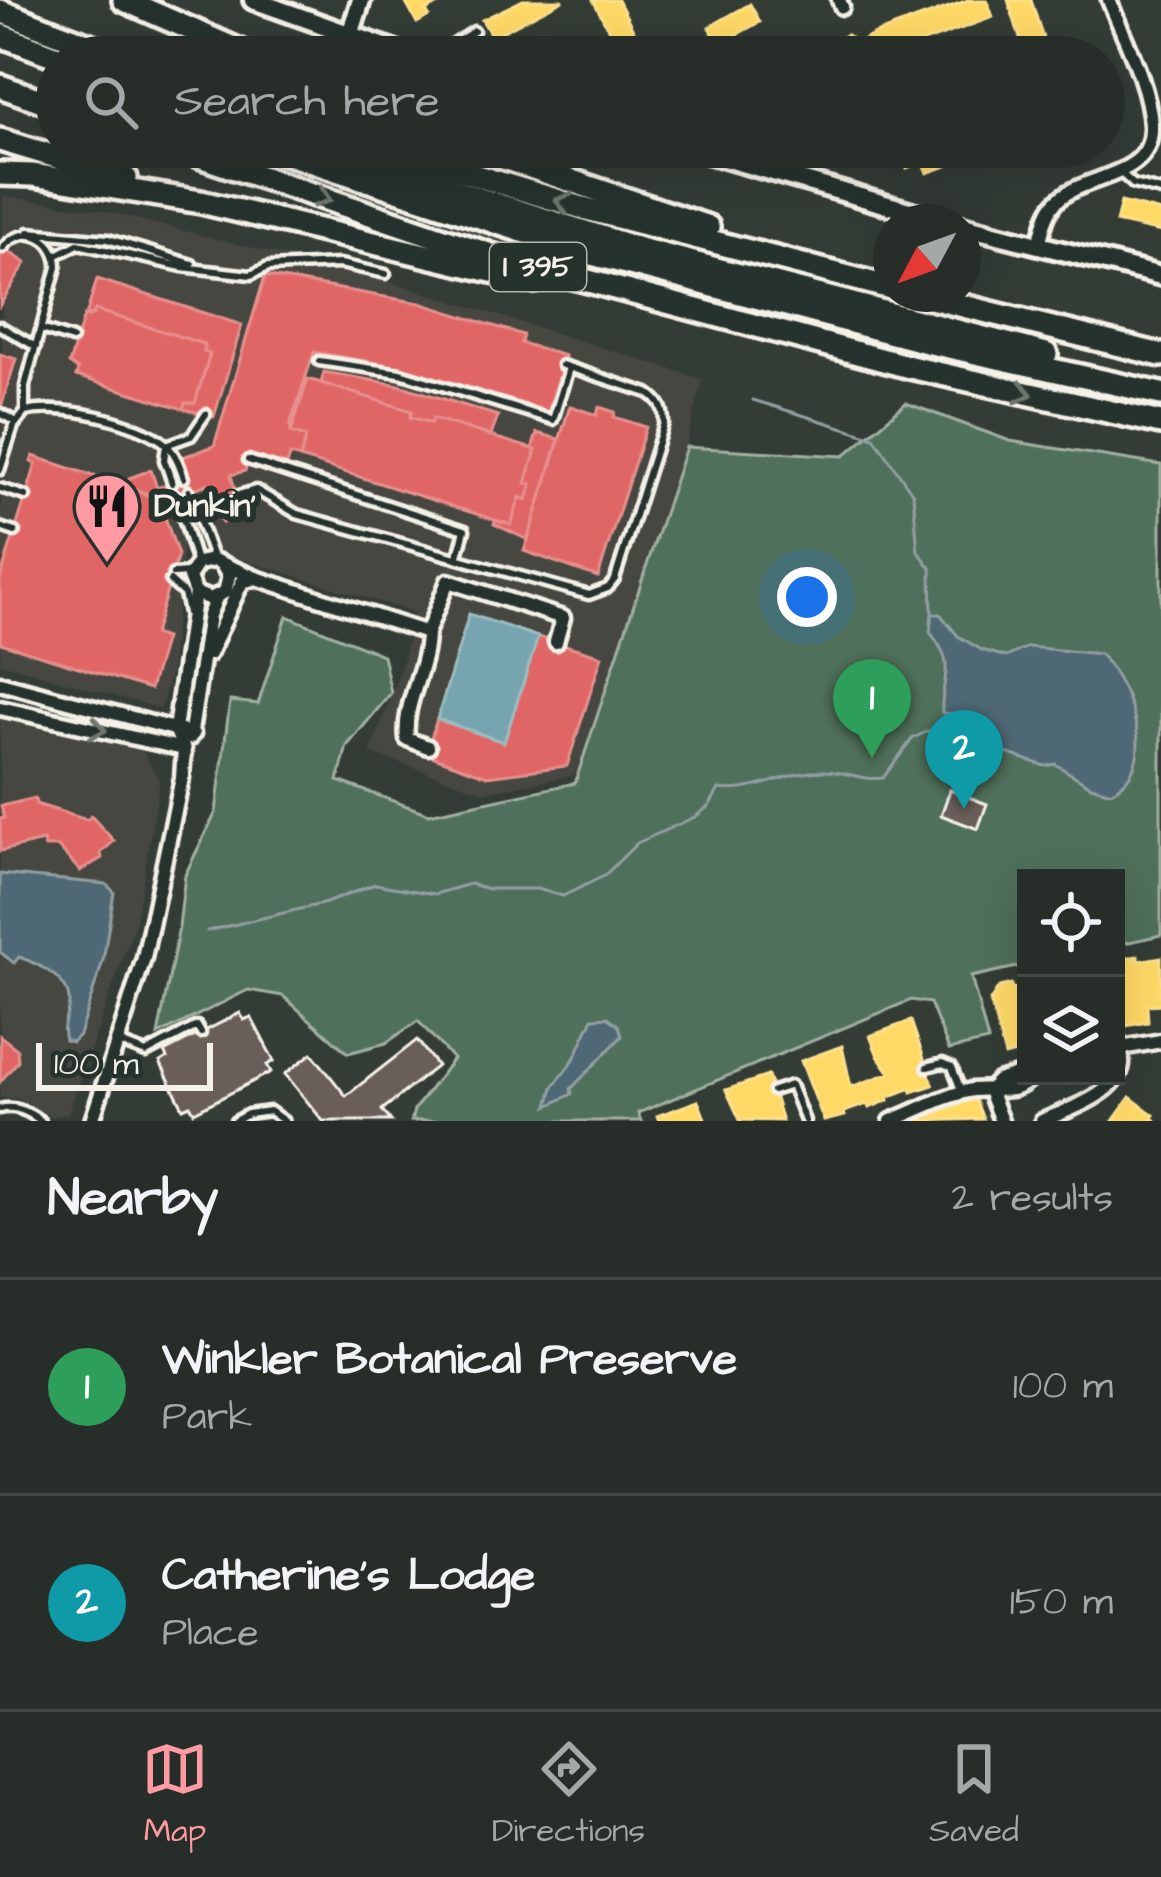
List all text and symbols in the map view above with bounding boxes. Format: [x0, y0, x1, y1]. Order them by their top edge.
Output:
search box [36, 36, 1125, 168]
icon: search [78, 69, 144, 135]
text: Search here [174, 71, 440, 133]
one-way arrow [312, 184, 333, 208]
one-way arrow [553, 191, 574, 216]
north arrow [873, 204, 981, 312]
road number: I 395 [490, 243, 586, 291]
one-way arrow [1014, 379, 1034, 404]
restaurant icon: Dunkin' [72, 471, 142, 565]
place label: Dunkin' [154, 483, 256, 529]
your location [777, 567, 837, 627]
pin: 1 [833, 659, 911, 758]
pin: 2 [925, 710, 1003, 809]
one-way arrow [88, 715, 108, 741]
map controls [1017, 869, 1125, 1085]
button: locate [1017, 869, 1125, 977]
button: layers [1017, 977, 1125, 1085]
scale bar [36, 1037, 213, 1090]
text: 100 m [54, 1041, 139, 1087]
text: Nearby [48, 1164, 218, 1235]
text: 2 results [952, 1172, 1113, 1226]
text: Winkler Botanical Preserve [162, 1329, 737, 1391]
text: 1 [85, 1360, 90, 1414]
text: 100 m [1013, 1360, 1113, 1414]
text: Park [162, 1391, 252, 1445]
text: Catherine's Lodge [162, 1545, 535, 1607]
text: 2 [76, 1576, 98, 1630]
text: 150 m [1010, 1576, 1113, 1630]
text: Place [162, 1607, 259, 1661]
tab: Map [142, 1736, 208, 1854]
tab: Directions [492, 1736, 645, 1854]
tab: Saved [929, 1736, 1019, 1854]

